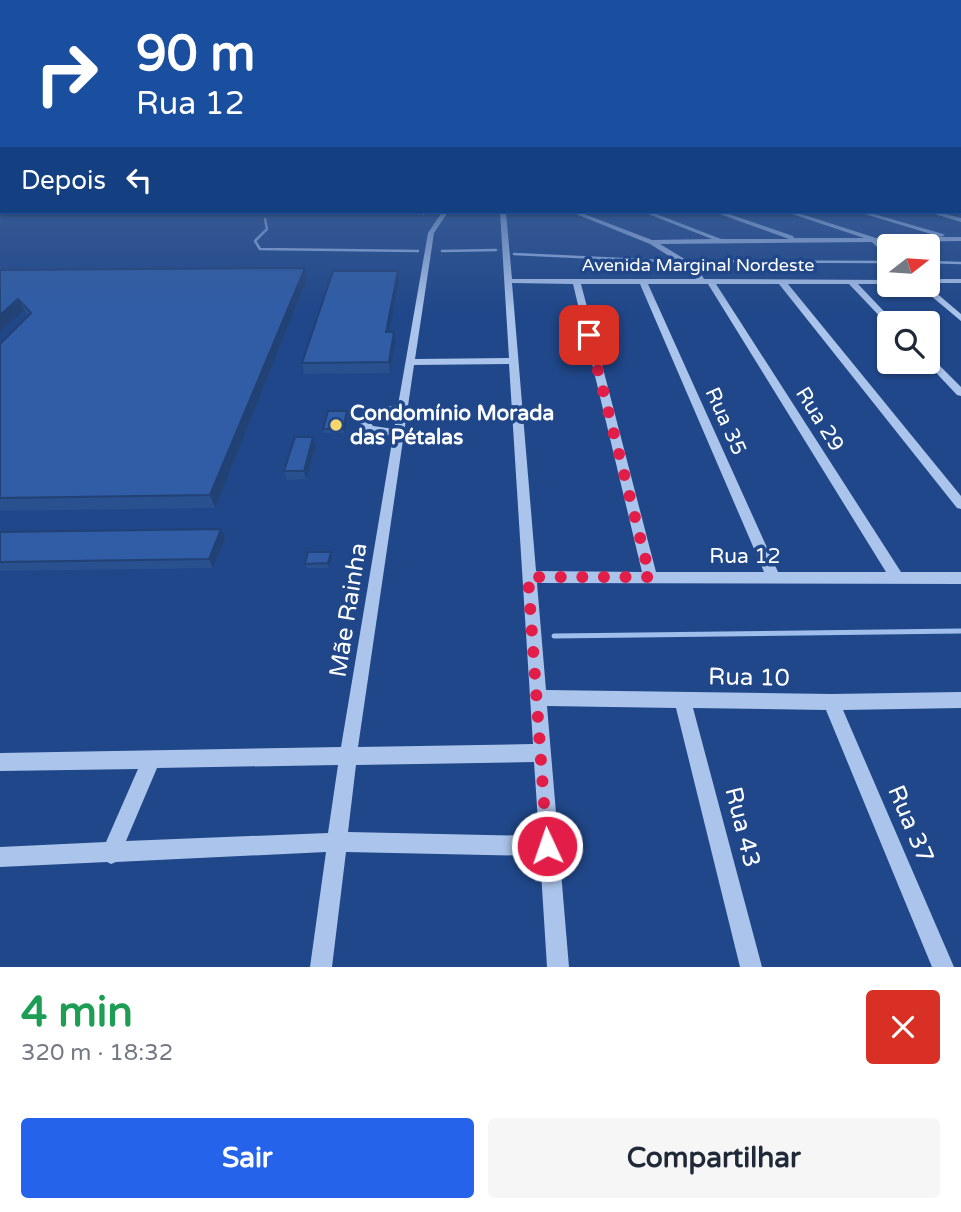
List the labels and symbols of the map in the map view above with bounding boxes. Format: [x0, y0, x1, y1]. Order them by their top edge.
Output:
north arrow [877, 234, 940, 298]
street label: Avenida Marginal Nordeste [581, 254, 815, 276]
pin [559, 305, 619, 365]
street label: Rua 29 [790, 382, 849, 456]
street label: Rua 35 [700, 384, 751, 459]
place label: Condomínio Morada das Pétalas [350, 401, 554, 450]
marker: Condomínio Morada das Pétalas [328, 417, 344, 433]
street label: Mãe Rainha [324, 541, 373, 679]
street label: Rua 12 [709, 544, 781, 569]
street label: Rua 10 [708, 662, 790, 693]
street label: Rua 37 [881, 781, 940, 867]
street label: Rua 43 [719, 784, 766, 870]
position arrow [510, 809, 584, 883]

